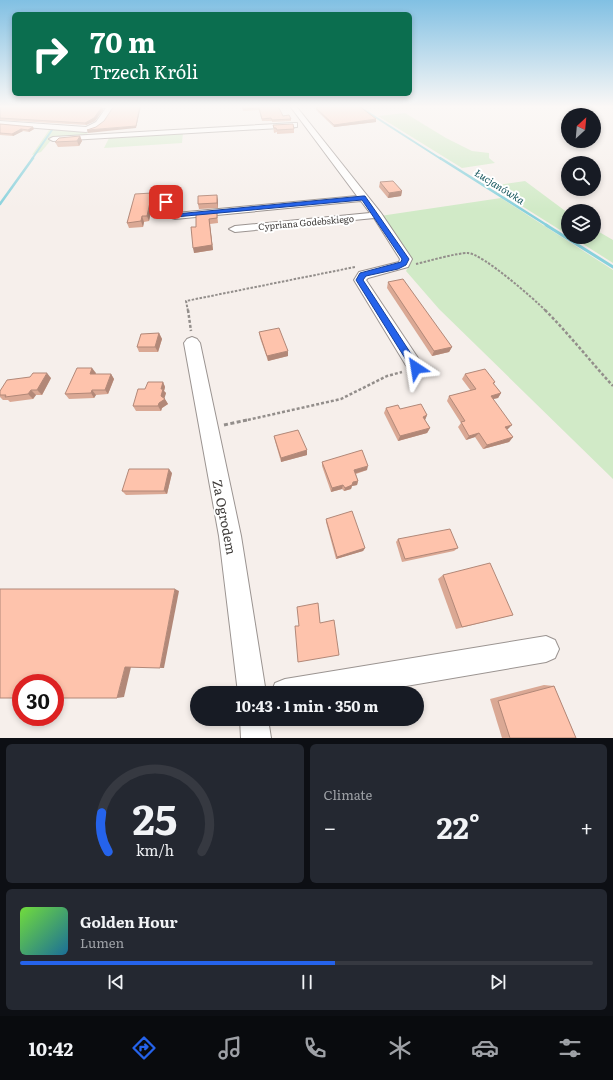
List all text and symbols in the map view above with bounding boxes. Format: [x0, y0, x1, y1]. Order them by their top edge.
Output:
text: 70 m [90, 20, 156, 62]
icon: right [24, 28, 76, 80]
text: Trzech Króli [90, 58, 198, 85]
north arrow [561, 108, 601, 148]
map controls [561, 108, 601, 244]
button: search [561, 156, 601, 196]
water label: Łucjanówka [472, 165, 528, 207]
pin [149, 185, 183, 219]
icon: arrive [155, 191, 177, 213]
button: layers [561, 204, 601, 244]
street label: Cypriana Godebskiego [258, 211, 354, 233]
position arrow [395, 347, 437, 389]
street label: Za Ogrodem [208, 478, 242, 556]
speed limit sign: 30 [12, 674, 64, 726]
text: 10:43 · 1 min · 350 m [235, 694, 379, 717]
text: 25 [132, 785, 177, 847]
text: Climate [324, 785, 372, 804]
text: 22° [437, 804, 480, 848]
text: − [324, 810, 336, 843]
text: + [580, 810, 593, 843]
text: km/h [136, 838, 174, 859]
text: Golden Hour [80, 910, 178, 933]
text: Lumen [80, 933, 124, 952]
icon: previous [105, 971, 127, 993]
icon: pause [296, 971, 318, 993]
icon: next [487, 971, 509, 993]
icon: directions [130, 1034, 158, 1062]
icon: music [216, 1034, 244, 1062]
icon: phone [301, 1034, 329, 1062]
icon: climate [386, 1034, 414, 1062]
icon: car [471, 1034, 499, 1062]
icon: filters [556, 1034, 584, 1062]
text: 10:42 [29, 1035, 73, 1062]

